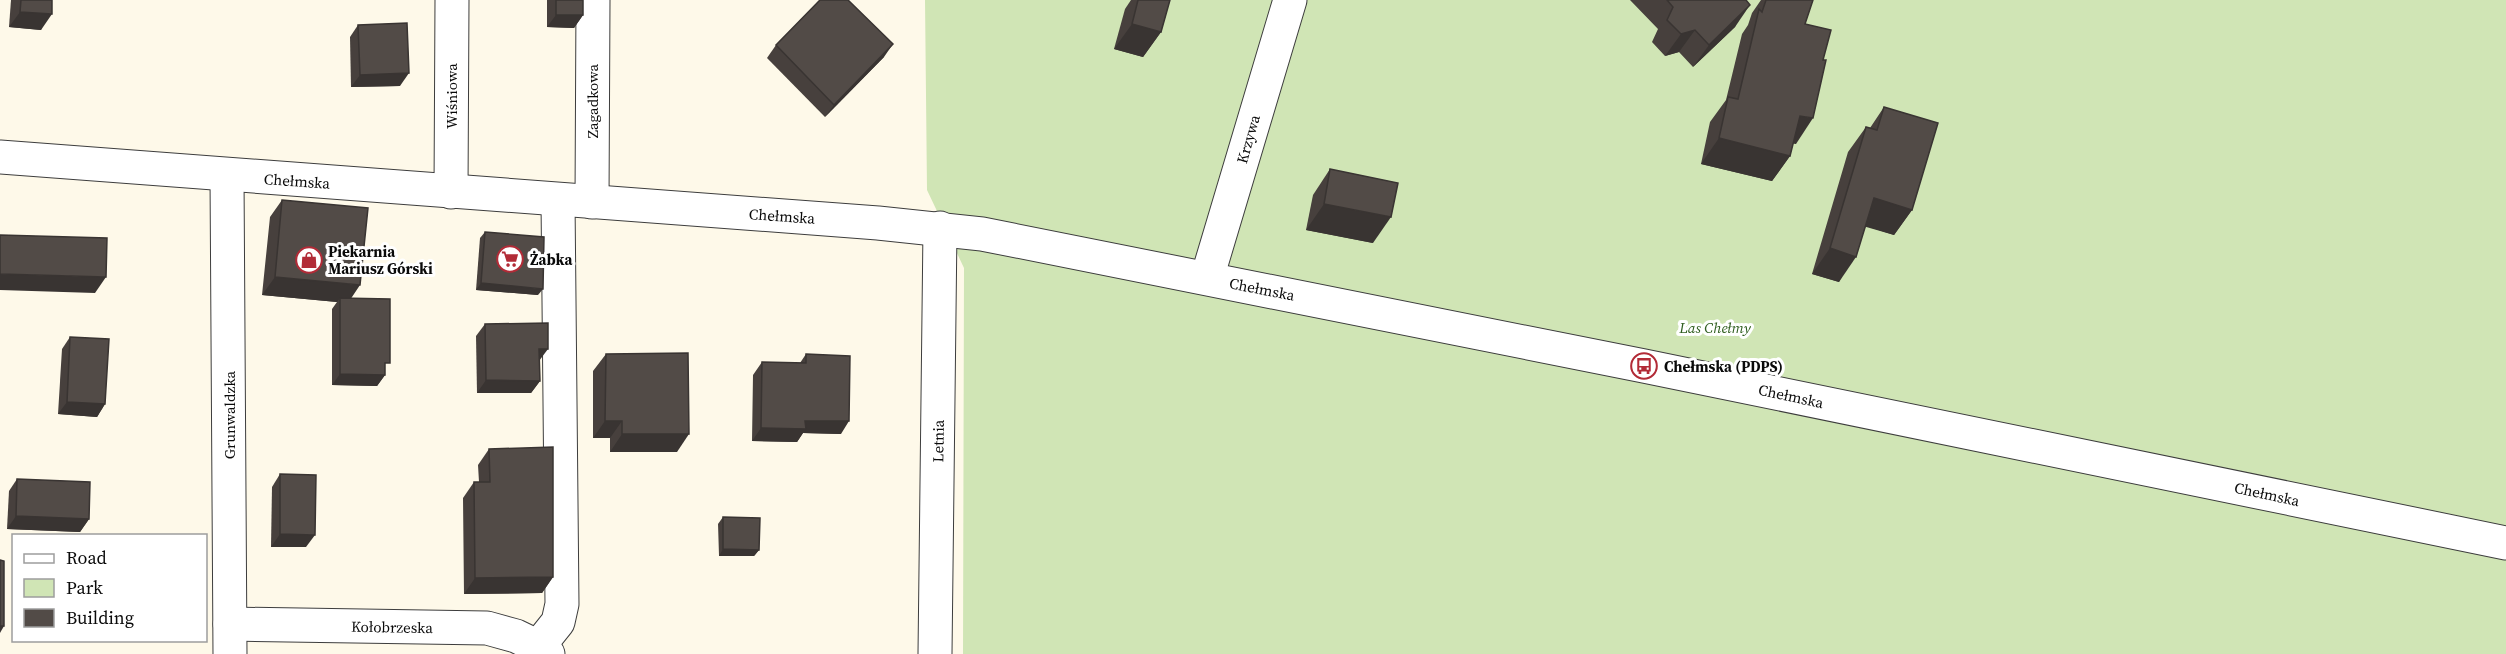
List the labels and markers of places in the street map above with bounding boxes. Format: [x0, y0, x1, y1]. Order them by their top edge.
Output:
place label: Piekarnia Mariusz Górski [328, 241, 433, 279]
supermarket icon: Żabka [495, 244, 525, 274]
shop icon: Piekarnia Mariusz Górski [294, 245, 324, 275]
place label: Żabka [530, 249, 573, 270]
bus stop icon: Chełmska (PDPS) [1629, 351, 1659, 381]
place label: Chełmska (PDPS) [1664, 356, 1783, 377]

